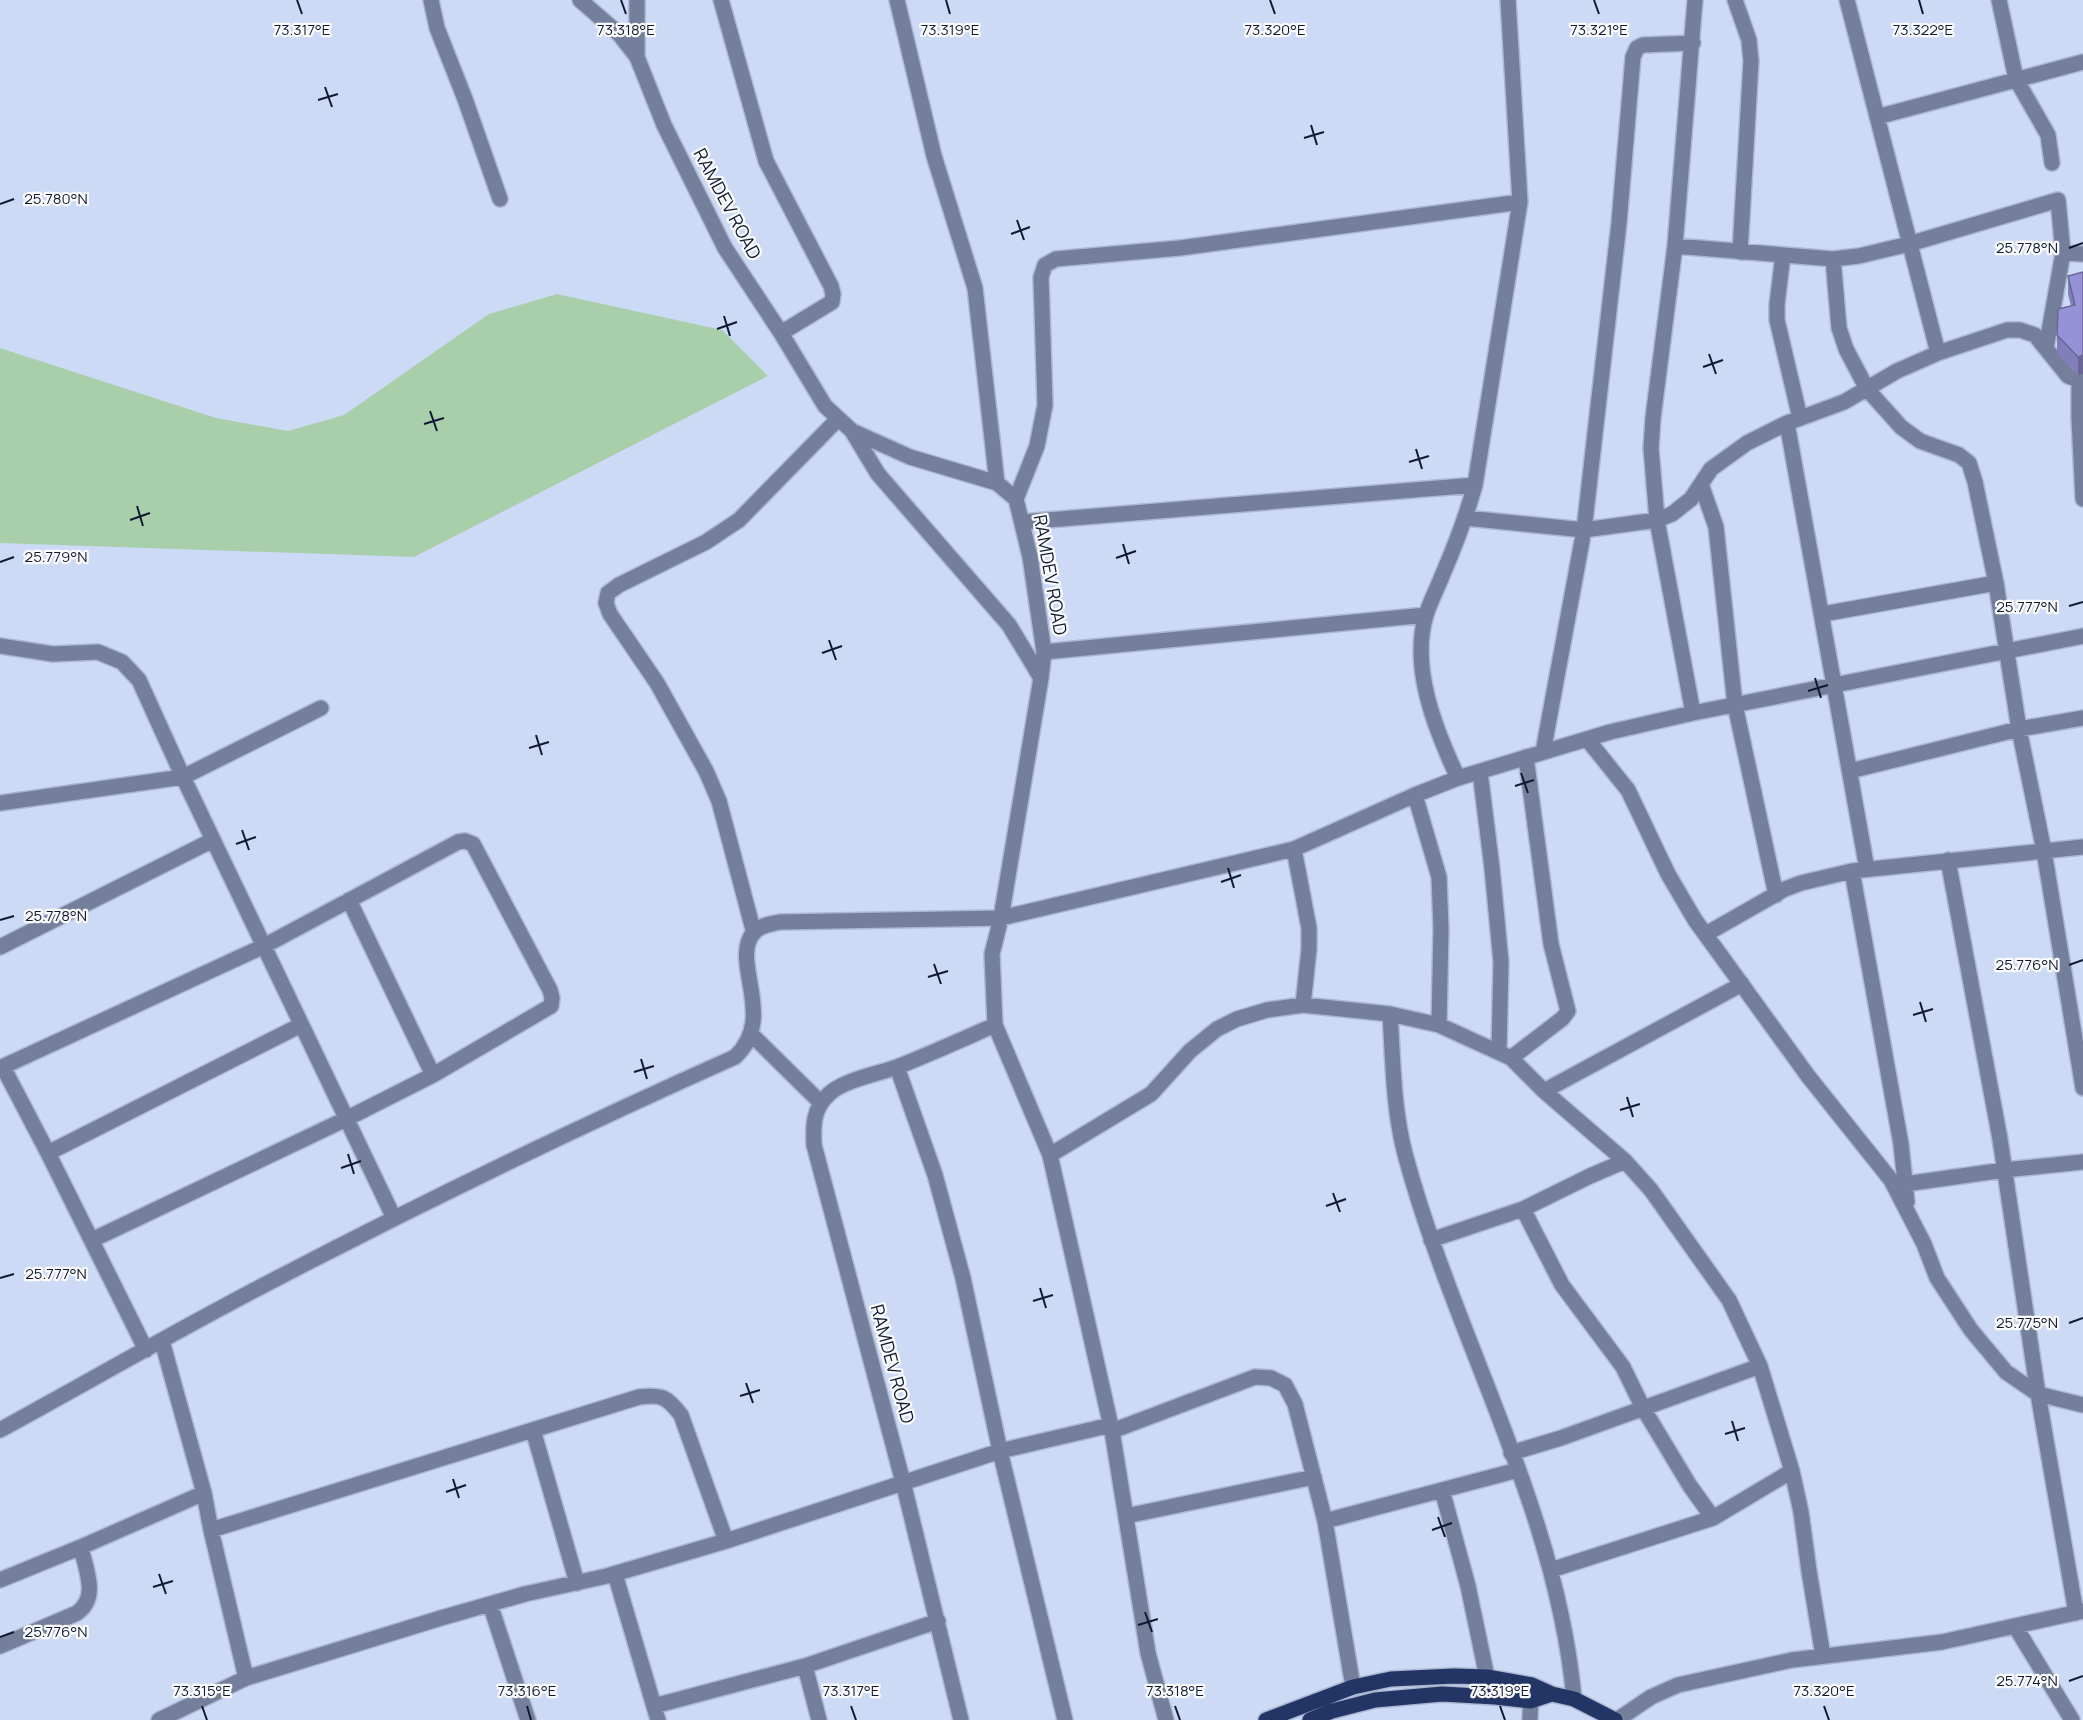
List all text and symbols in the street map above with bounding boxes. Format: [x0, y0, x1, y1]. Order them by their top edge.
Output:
text: 73.317°E [274, 19, 330, 40]
text: 73.318°E [597, 19, 655, 40]
text: 73.319°E [921, 19, 979, 40]
text: 73.320°E [1245, 19, 1305, 40]
text: 73.321°E [1570, 19, 1628, 40]
text: 73.322°E [1893, 19, 1953, 40]
street label: RAMDEV ROAD [689, 144, 767, 263]
text: 25.780°N [24, 188, 88, 209]
text: 25.778°N [1996, 237, 2058, 258]
street label: RAMDEV ROAD [1029, 513, 1073, 637]
text: 25.779°N [25, 546, 87, 567]
text: 25.777°N [1996, 596, 2058, 617]
text: 25.778°N [25, 905, 87, 926]
text: 25.776°N [1996, 954, 2058, 975]
text: 25.777°N [25, 1263, 87, 1284]
street label: RAMDEV ROAD [866, 1302, 920, 1426]
text: 25.775°N [1996, 1312, 2058, 1333]
text: 25.776°N [25, 1621, 87, 1642]
text: 25.774°N [1996, 1670, 2058, 1691]
text: 73.315°E [173, 1680, 231, 1701]
text: 73.316°E [498, 1680, 556, 1701]
text: 73.317°E [823, 1680, 879, 1701]
text: 73.318°E [1146, 1680, 1204, 1701]
text: 73.319°E [1471, 1680, 1529, 1701]
text: 73.320°E [1794, 1680, 1854, 1701]

